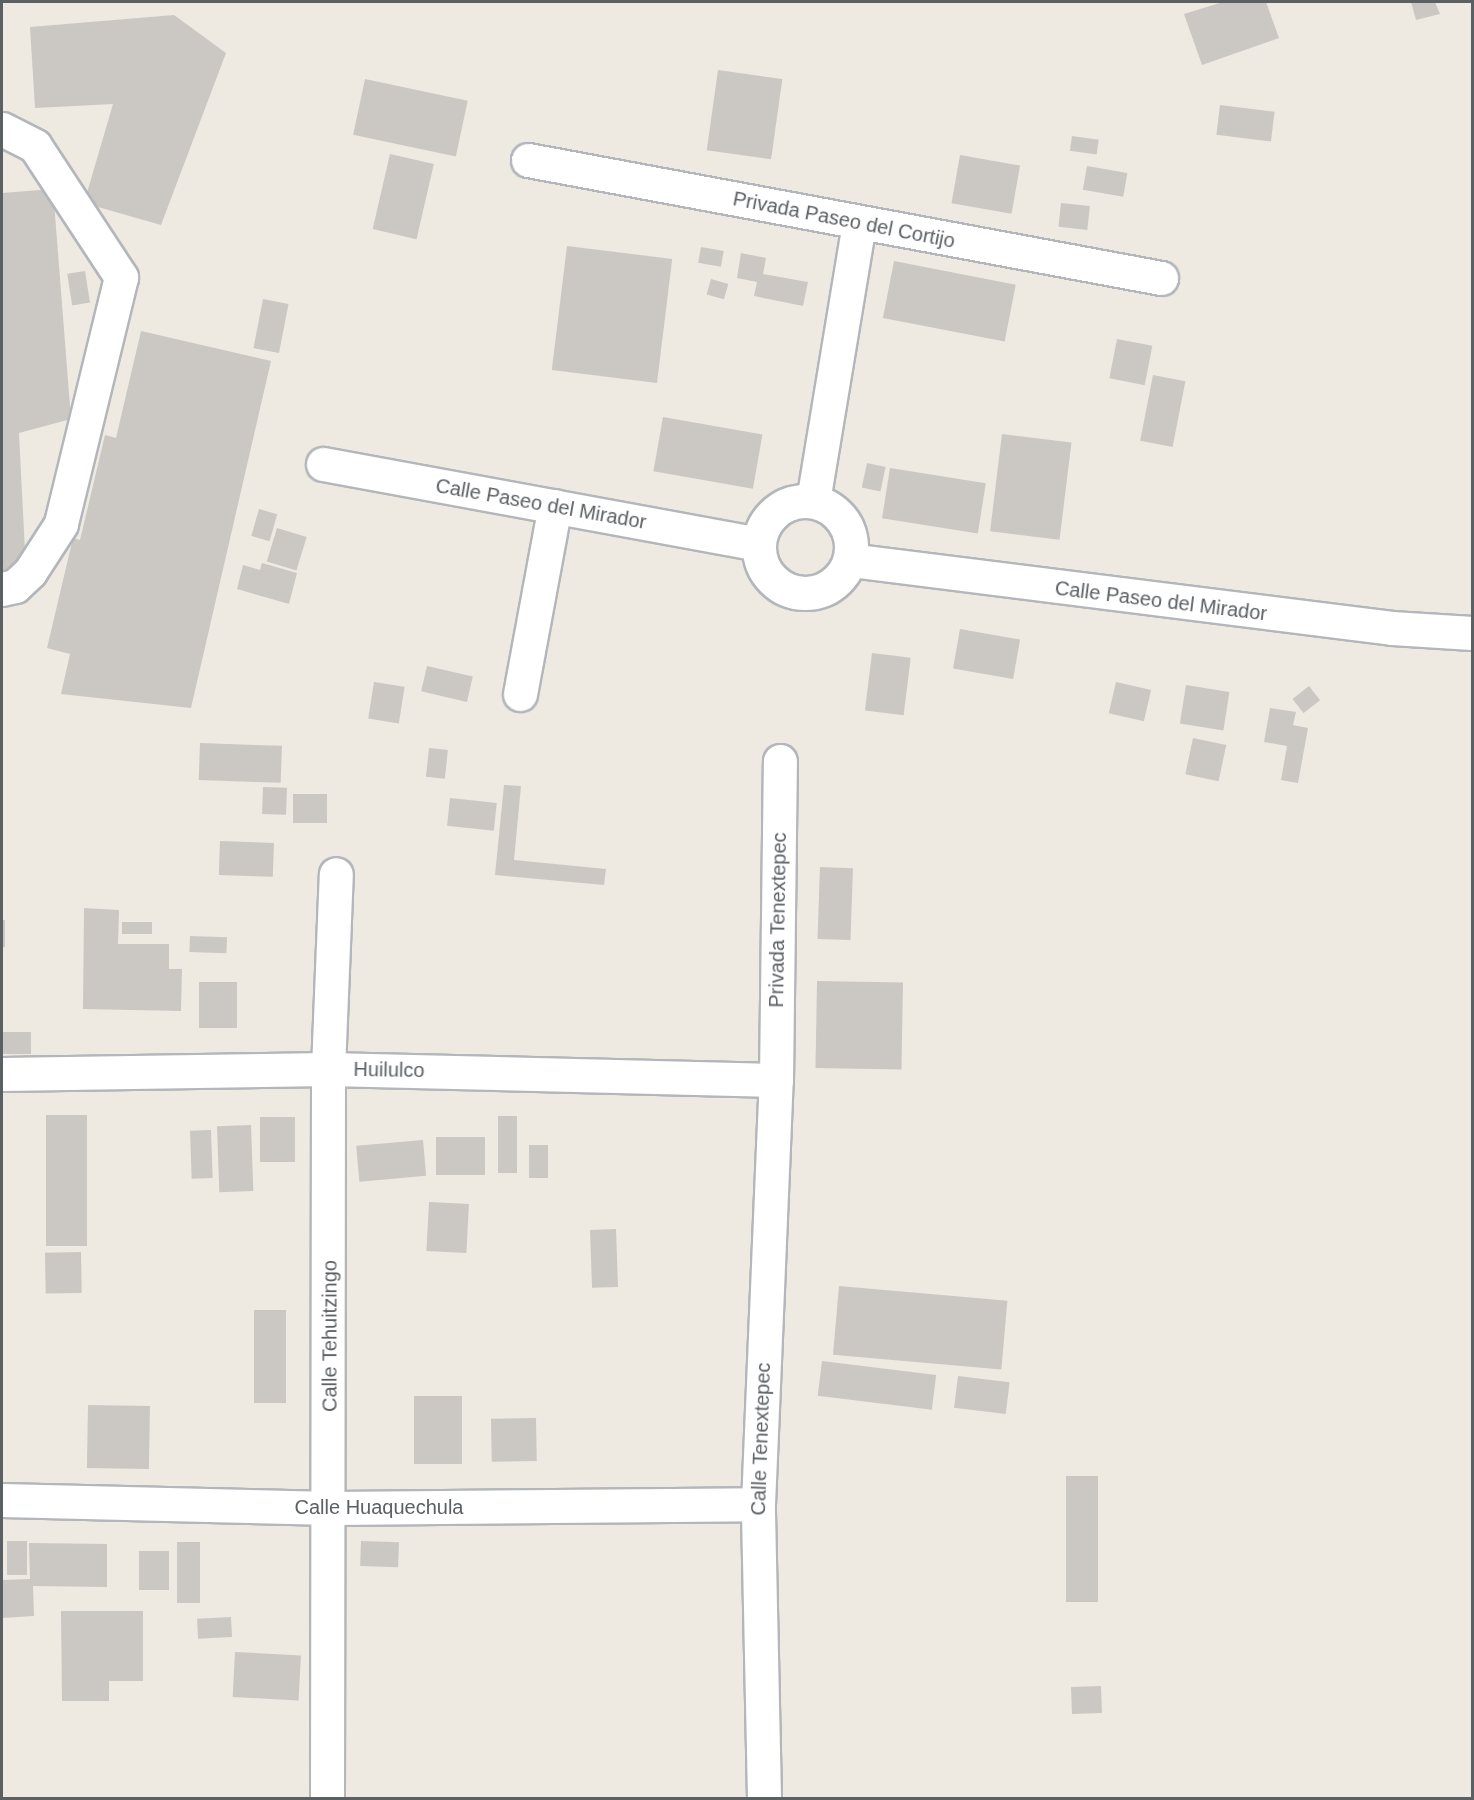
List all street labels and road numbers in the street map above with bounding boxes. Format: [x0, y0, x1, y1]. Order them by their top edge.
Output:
street label: Privada Paseo del Cortijo [731, 187, 957, 253]
street label: Calle Paseo del Mirador [434, 474, 648, 534]
street label: Calle Paseo del Mirador [1054, 576, 1268, 626]
street label: Privada Tenextepec [764, 832, 792, 1008]
street label: Huilulco [353, 1057, 425, 1083]
street label: Calle Tehuitzingo [318, 1260, 342, 1412]
street label: Calle Tenextepec [746, 1362, 776, 1516]
street label: Calle Huaquechula [294, 1495, 464, 1519]

